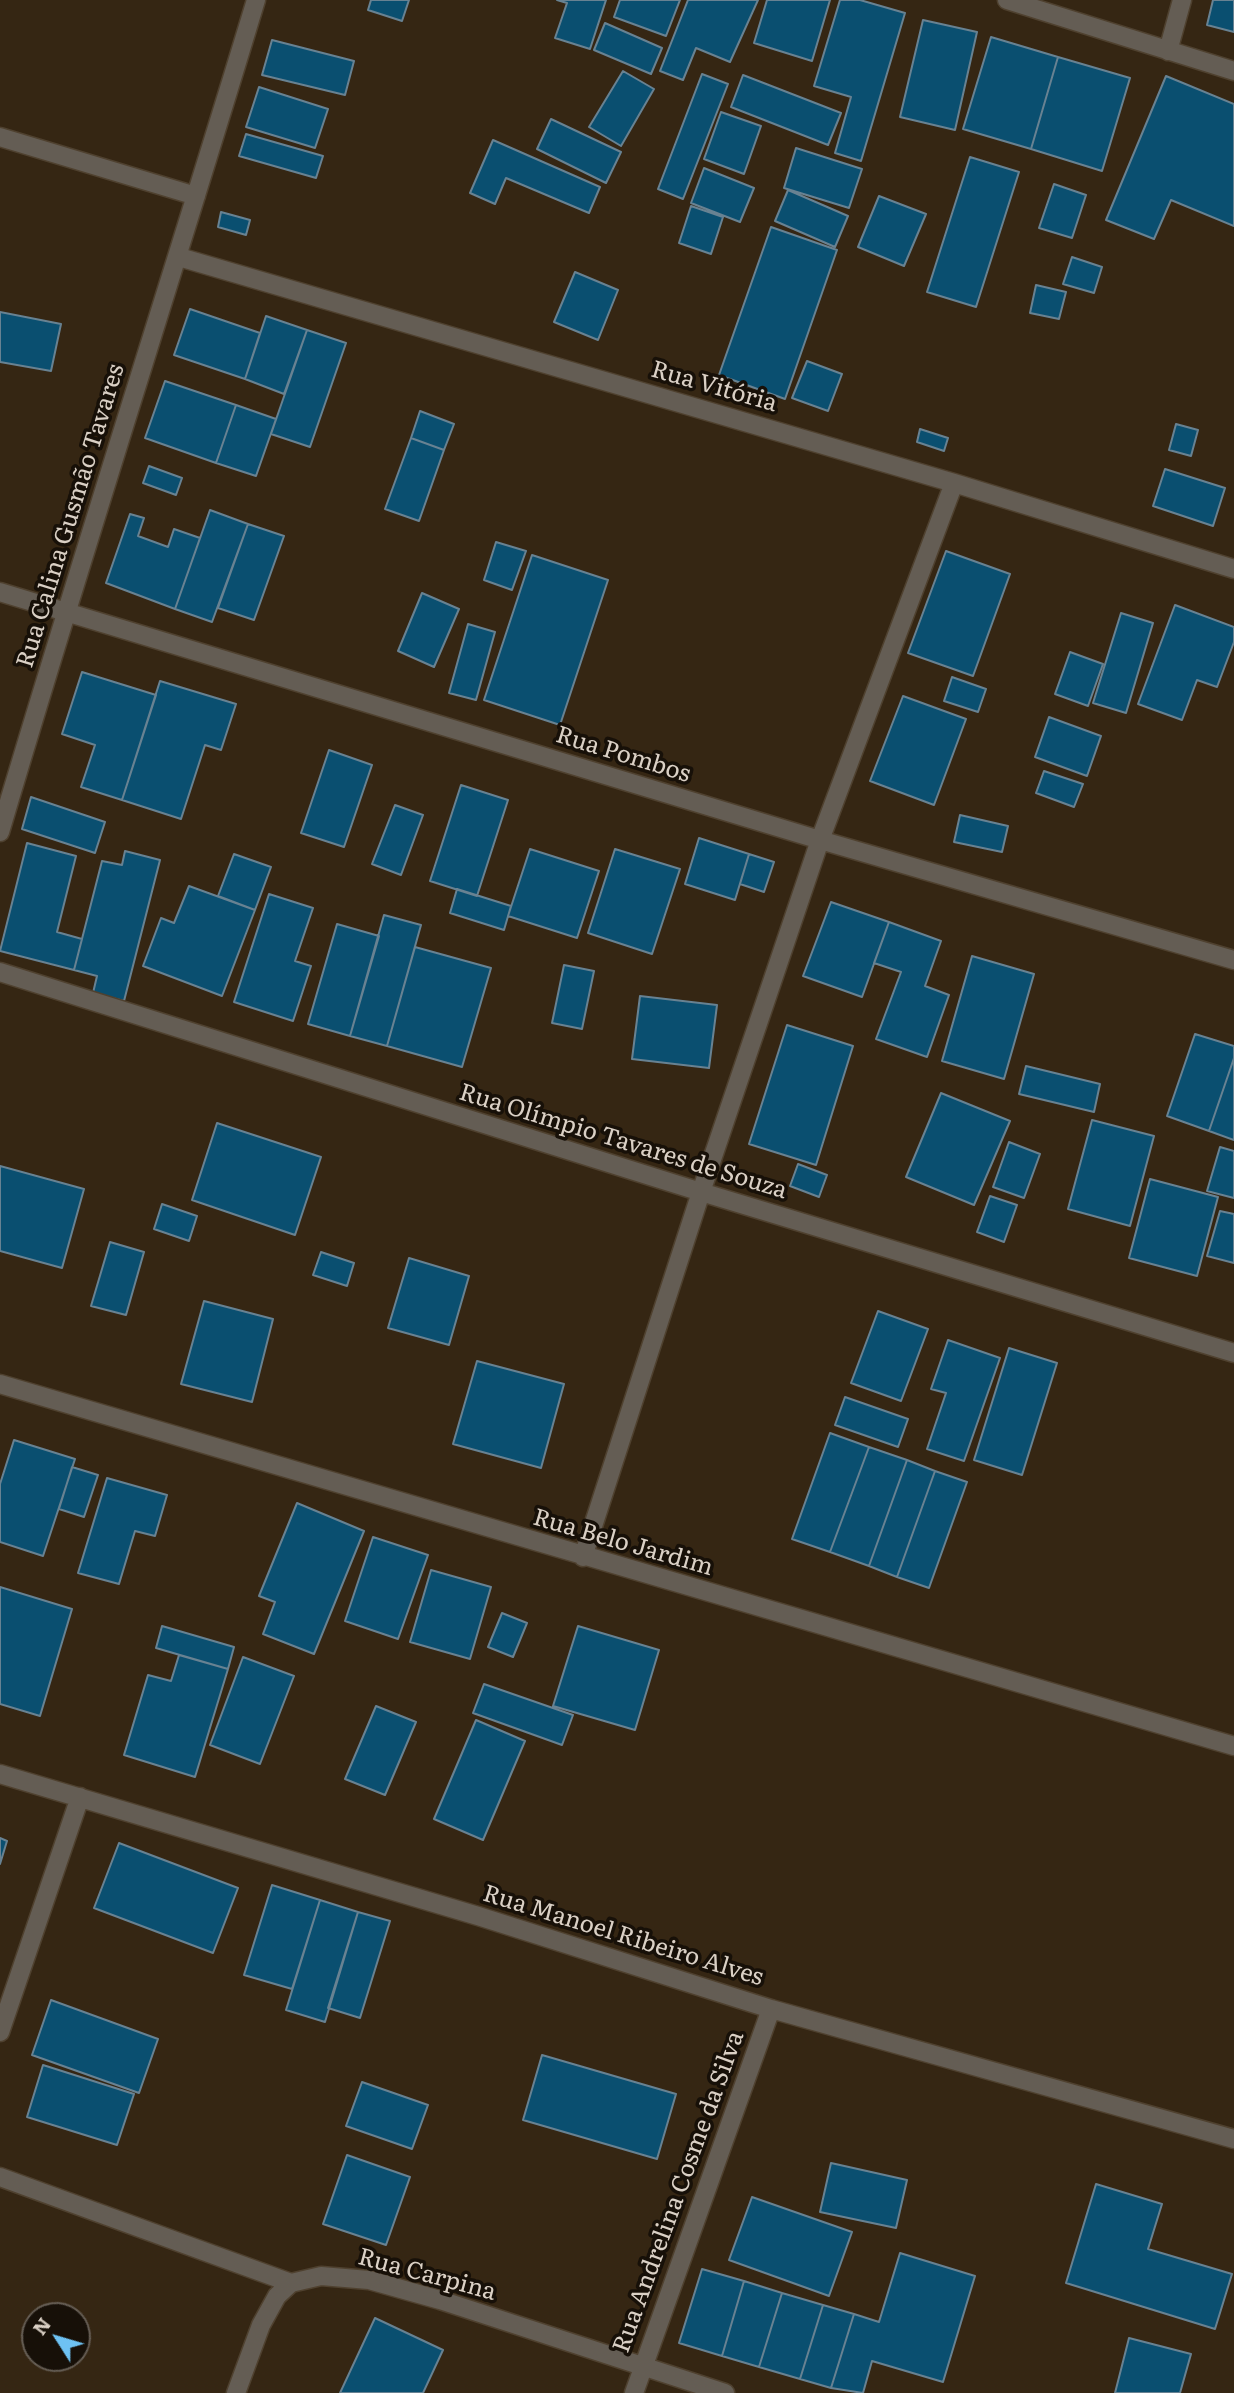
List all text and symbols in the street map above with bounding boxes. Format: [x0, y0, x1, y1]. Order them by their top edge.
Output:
street label: Rua Vitória [648, 355, 780, 419]
street label: Rua Calina Gusmão Tavares [11, 361, 131, 671]
street label: Rua Pombos [552, 721, 694, 789]
street label: Rua Olímpio Tavares de Souza [456, 1078, 790, 1206]
street label: Rua Belo Jardim [530, 1504, 716, 1582]
street label: Rua Manoel Ribeiro Alves [479, 1880, 767, 1992]
street label: Rua Andrelina Cosme da Silva [607, 2027, 751, 2357]
street label: Rua Carpina [355, 2243, 499, 2307]
north arrow [21, 2302, 91, 2372]
text: N [25, 2311, 57, 2340]

